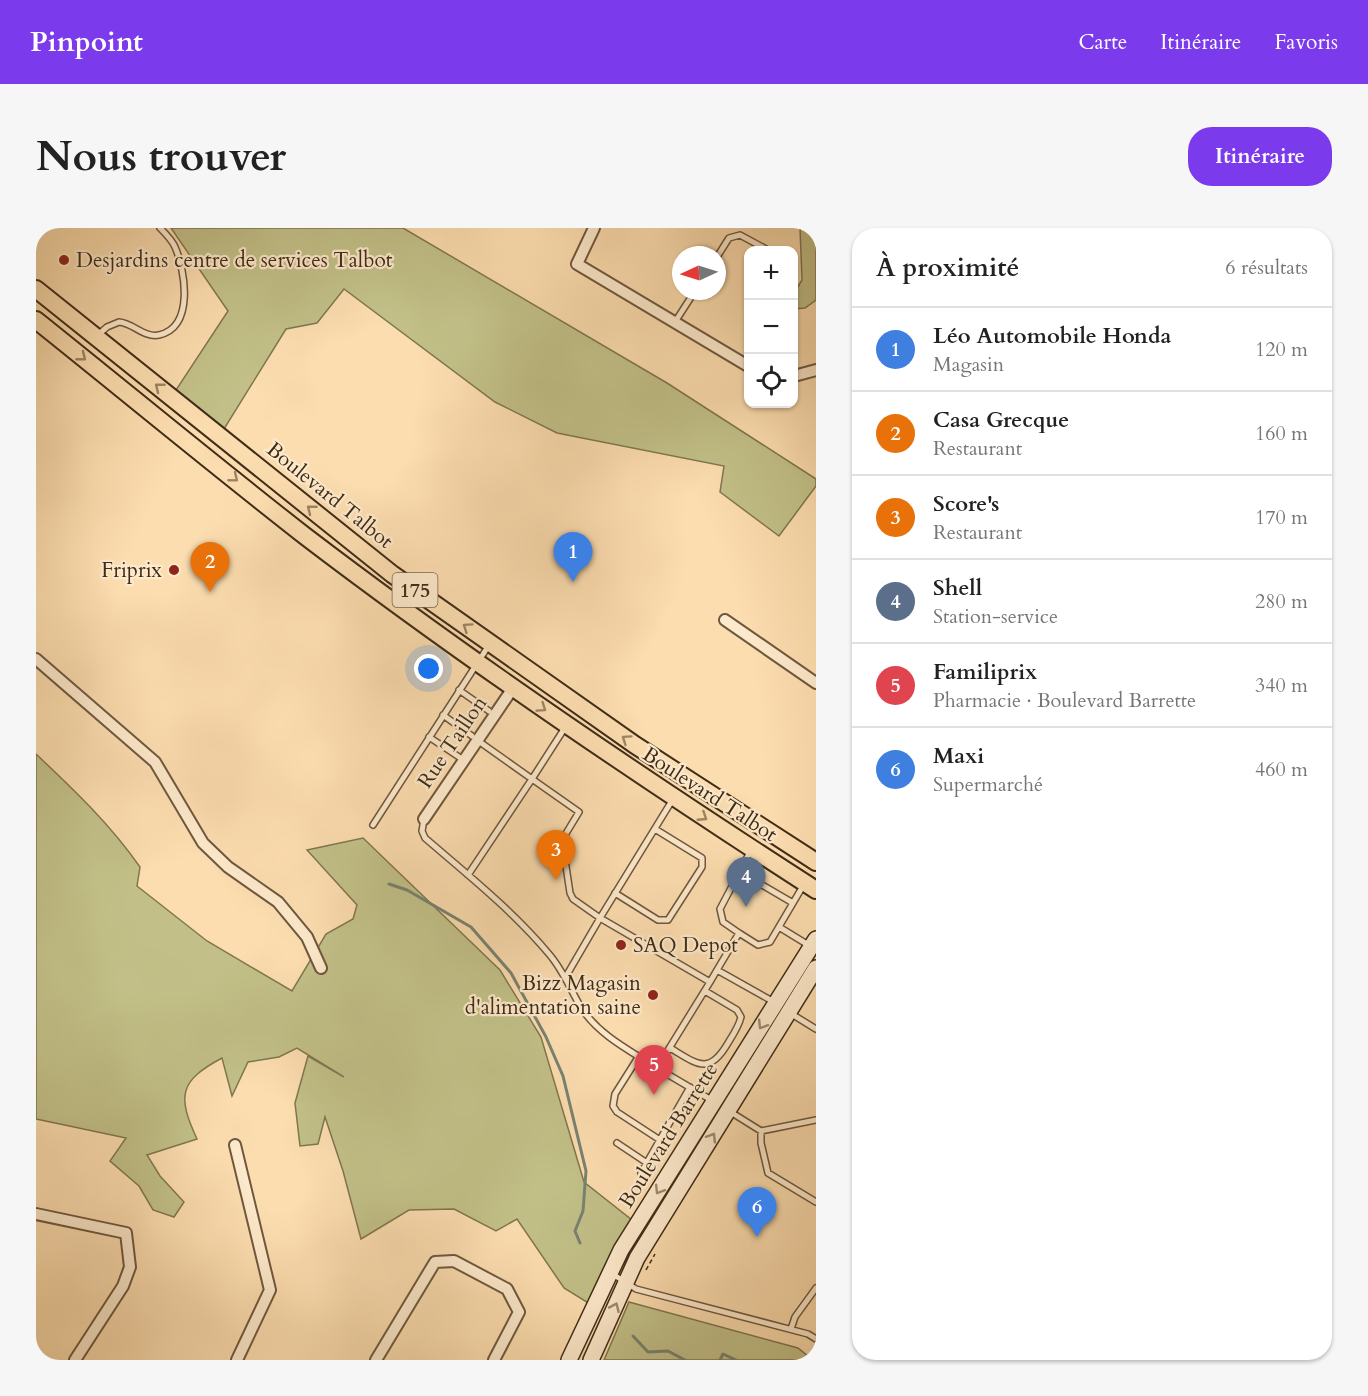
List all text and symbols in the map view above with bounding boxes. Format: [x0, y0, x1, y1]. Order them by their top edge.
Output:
text: Pinpoint [30, 23, 143, 61]
text: Carte [1078, 28, 1127, 57]
text: Itinéraire [1160, 28, 1241, 57]
text: Favoris [1274, 28, 1338, 57]
button: Itinéraire [1188, 127, 1332, 186]
text: Nous trouver [36, 128, 286, 185]
place label: Desjardins centre de services Talbot [76, 246, 393, 275]
north arrow [672, 246, 726, 300]
map controls [744, 246, 798, 408]
button: + [744, 246, 798, 300]
text: À proximité [876, 250, 1019, 285]
marker: Desjardins centre de services Talbot [57, 253, 71, 267]
text: 6 résultats [1225, 254, 1308, 281]
button: − [744, 300, 798, 354]
text: Léo Automobile Honda [933, 321, 1171, 351]
text: 1 [890, 336, 901, 363]
text: 120 m [1255, 336, 1308, 363]
one-way arrow [75, 349, 86, 360]
text: Magasin [933, 351, 1004, 378]
button: locate [744, 354, 798, 408]
one-way arrow [155, 384, 166, 395]
text: Casa Grecque [933, 405, 1069, 435]
text: 2 [890, 420, 901, 447]
text: 160 m [1255, 420, 1308, 447]
street label: Boulevard Talbot [260, 435, 399, 556]
text: Restaurant [933, 435, 1022, 462]
one-way arrow [227, 471, 238, 482]
text: Score's [933, 489, 999, 519]
text: 3 [890, 504, 901, 531]
text: 170 m [1255, 504, 1308, 531]
one-way arrow [307, 506, 318, 517]
text: Restaurant [933, 519, 1022, 546]
pin: 1 [554, 532, 592, 582]
pin: 2 [190, 542, 230, 592]
place label: Friprix [101, 556, 163, 585]
marker: Friprix [167, 563, 181, 577]
road number: 175 [392, 573, 437, 607]
text: Shell [933, 573, 982, 603]
text: 4 [890, 588, 901, 615]
text: 280 m [1255, 588, 1308, 615]
text: Station-service [933, 603, 1058, 630]
one-way arrow [462, 623, 473, 634]
your location [414, 654, 443, 683]
text: Familiprix [933, 657, 1037, 687]
text: 5 [890, 672, 901, 699]
text: 340 m [1255, 672, 1308, 699]
text: Pharmacie · Boulevard Barrette [933, 687, 1196, 714]
street label: Rue Taillon [411, 690, 494, 794]
one-way arrow [535, 701, 546, 712]
one-way arrow [622, 735, 633, 746]
street label: Boulevard Talbot [637, 740, 783, 849]
text: Maxi [933, 741, 984, 771]
text: 6 [890, 756, 901, 783]
text: 460 m [1255, 756, 1308, 783]
text: Supermarché [933, 771, 1043, 798]
one-way arrow [696, 810, 707, 821]
pin: 3 [536, 830, 576, 880]
pin: 4 [726, 858, 766, 907]
place label: SAQ Depot [633, 931, 738, 960]
marker: SAQ Depot [614, 938, 628, 952]
place label: Bizz Magasin d'alimentation saine [465, 969, 641, 1022]
marker: Bizz Magasin d'alimentation saine [646, 988, 660, 1002]
one-way arrow [759, 1018, 770, 1029]
pin: 5 [634, 1046, 674, 1095]
street label: Boulevard Barrette [612, 1057, 725, 1214]
one-way arrow [704, 1133, 715, 1144]
one-way arrow [655, 1183, 666, 1194]
pin: 6 [738, 1188, 776, 1237]
one-way arrow [608, 1302, 620, 1313]

